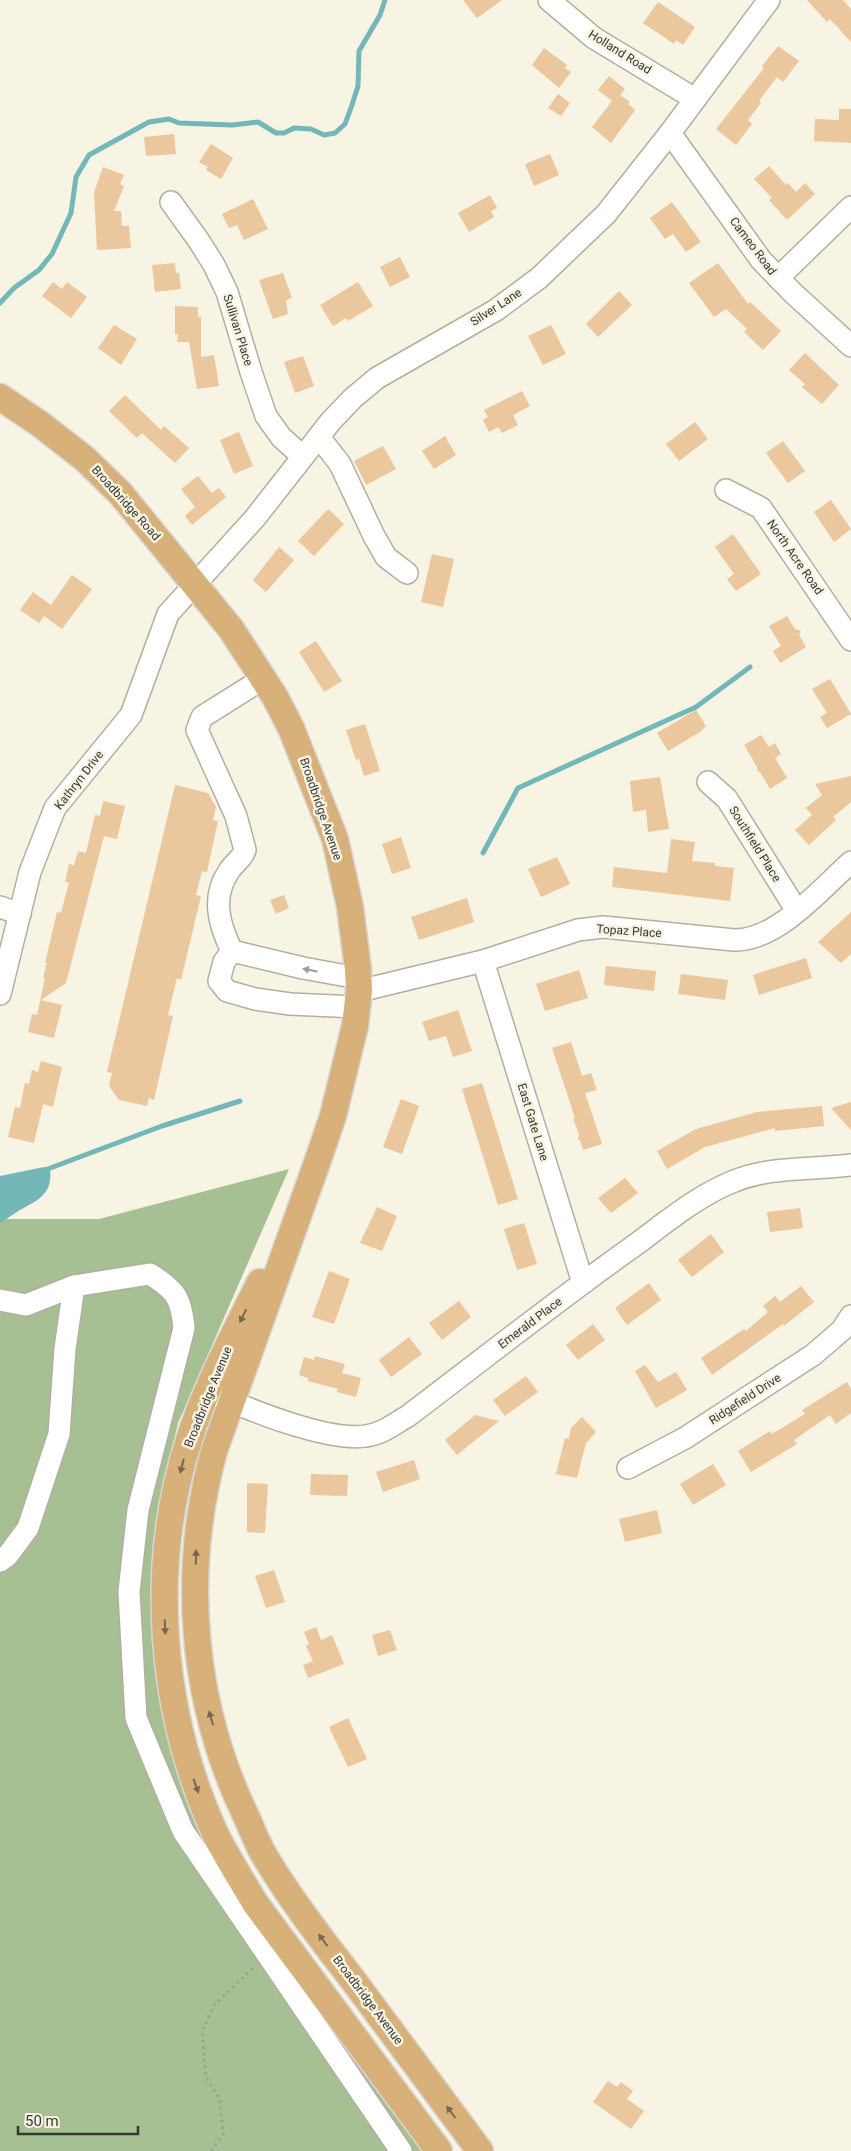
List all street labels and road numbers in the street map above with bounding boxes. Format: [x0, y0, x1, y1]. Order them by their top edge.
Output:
street label: Holland Road [586, 27, 654, 77]
street label: Cameo Road [727, 214, 779, 278]
street label: Silver Lane [468, 285, 524, 329]
street label: Sullivan Place [220, 293, 256, 367]
street label: Broadbridge Road [89, 463, 163, 543]
street label: North Acre Road [764, 517, 826, 597]
street label: Kathryn Drive [52, 748, 106, 812]
street label: Broadbridge Avenue [297, 756, 345, 862]
street label: Southfield Place [726, 804, 784, 884]
street label: Topaz Place [596, 922, 662, 940]
street label: East Gate Lane [515, 1082, 551, 1162]
street label: Emerald Place [495, 1294, 565, 1352]
street label: Broadbridge Avenue [181, 1345, 235, 1449]
street label: Ridgefield Drive [706, 1371, 784, 1427]
street label: Broadbridge Avenue [330, 1953, 406, 2047]

